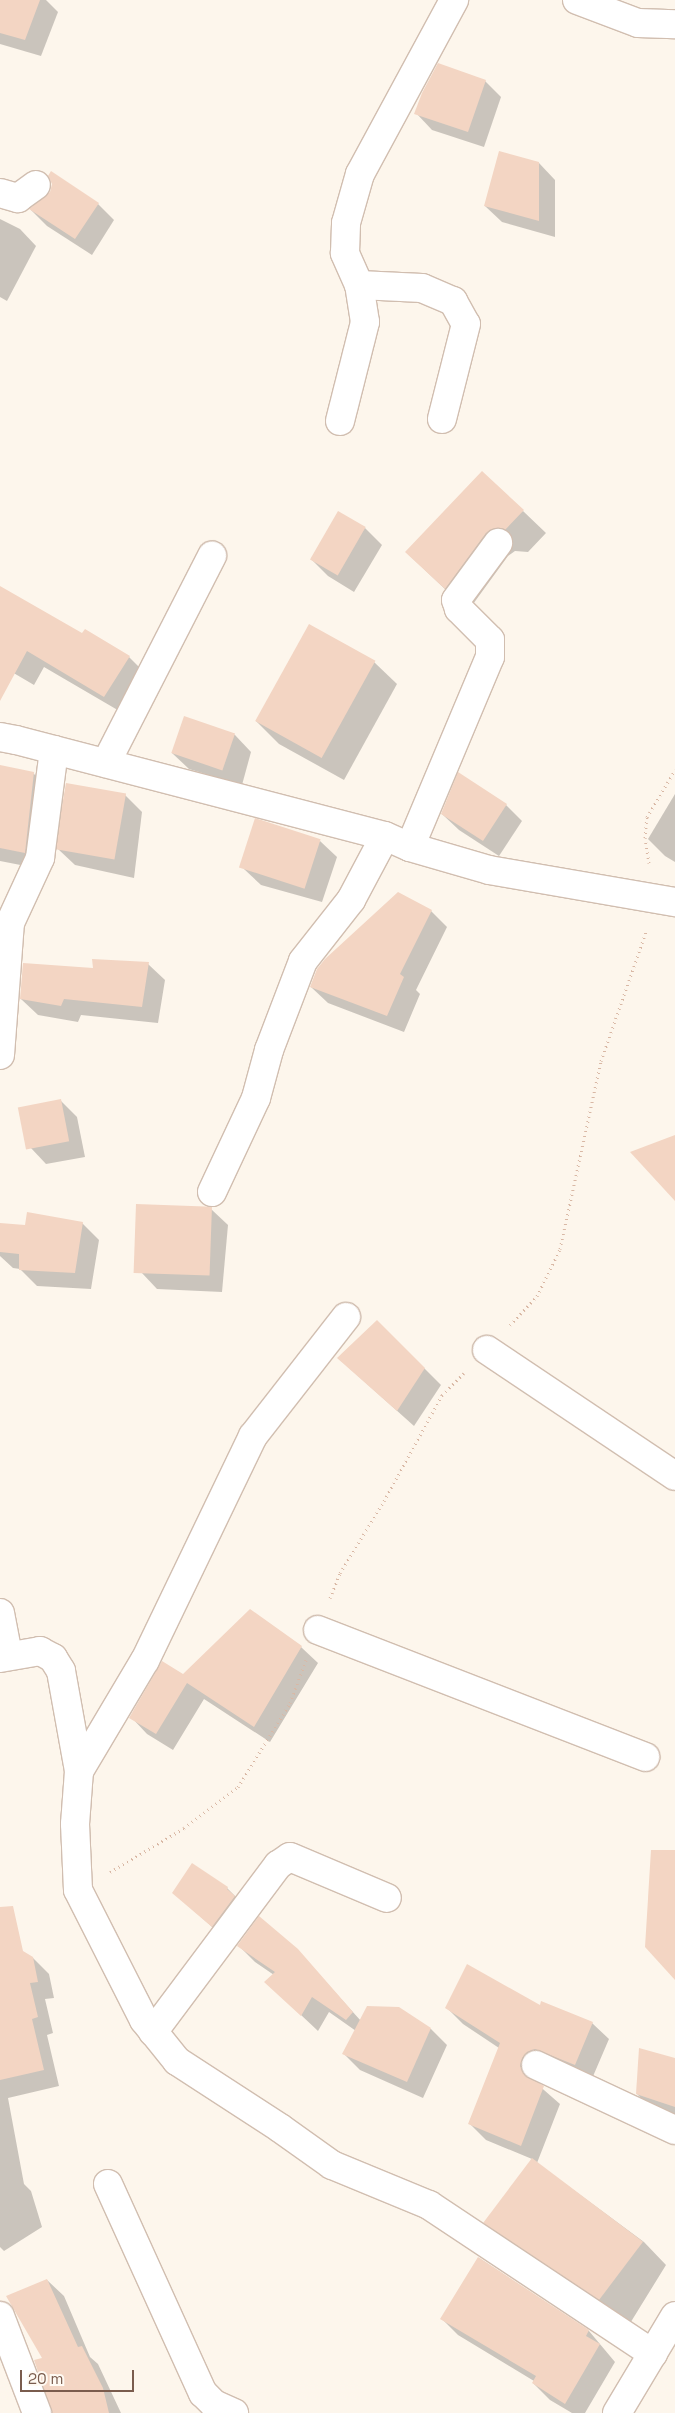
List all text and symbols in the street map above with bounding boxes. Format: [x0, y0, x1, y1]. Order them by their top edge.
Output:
scale bar [22, 2360, 136, 2392]
text: 20 m [28, 2369, 63, 2388]

